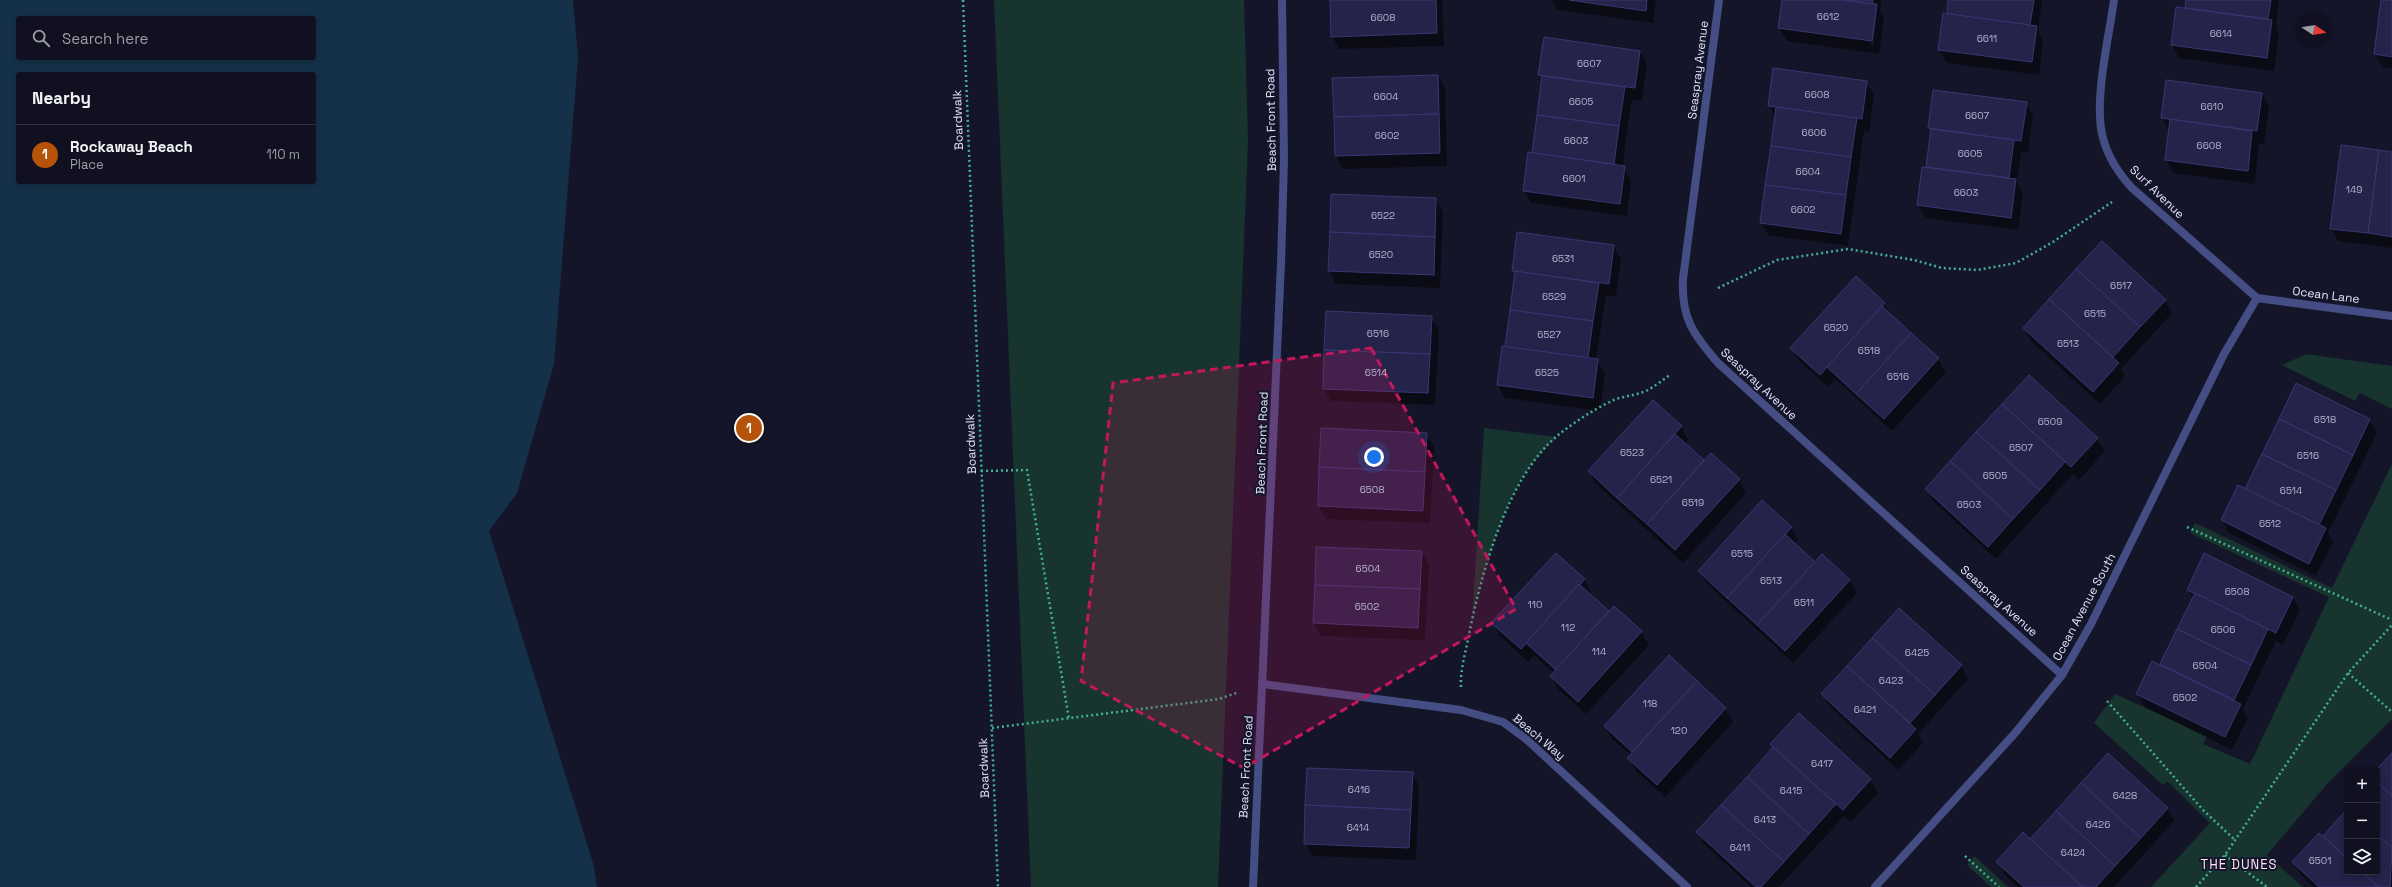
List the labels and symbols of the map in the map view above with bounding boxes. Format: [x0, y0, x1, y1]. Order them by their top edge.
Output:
house number: 6612 [1817, 10, 1839, 23]
house number: 6608 [1371, 11, 1395, 24]
north arrow [2296, 12, 2332, 48]
street label: Seaspray Avenue [1684, 20, 1712, 120]
house number: 6614 [2210, 27, 2232, 40]
house number: 6611 [1977, 32, 1997, 45]
house number: 6607 [1577, 57, 1601, 70]
street label: Beach Front Road [1262, 68, 1280, 172]
house number: 6608 [1805, 88, 1829, 101]
street label: Boardwalk [949, 89, 967, 150]
house number: 6604 [1374, 90, 1398, 103]
house number: 6605 [1569, 95, 1593, 108]
house number: 6610 [2201, 100, 2223, 113]
house number: 6607 [1965, 109, 1989, 122]
house number: 6606 [1802, 126, 1826, 139]
house number: 6602 [1375, 129, 1399, 142]
house number: 6603 [1564, 134, 1588, 147]
house number: 6608 [2197, 139, 2221, 152]
house number: 6605 [1958, 147, 1982, 160]
street label: Surf Avenue [2126, 162, 2188, 222]
house number: 6604 [1796, 165, 1820, 178]
house number: 6601 [1563, 172, 1585, 185]
house number: 149 [2346, 183, 2362, 196]
house number: 6603 [1954, 186, 1978, 199]
house number: 6602 [1791, 203, 1815, 216]
house number: 6522 [1371, 209, 1395, 222]
house number: 6520 [1369, 248, 1393, 261]
house number: 6531 [1552, 252, 1574, 265]
house number: 6517 [2110, 279, 2132, 292]
street label: Ocean Lane [2291, 283, 2361, 307]
house number: 6529 [1542, 290, 1566, 303]
house number: 6515 [2084, 307, 2106, 320]
house number: 6520 [1824, 321, 1848, 334]
house number: 6516 [1367, 327, 1389, 340]
house number: 6527 [1537, 328, 1561, 341]
house number: 6513 [2057, 337, 2079, 350]
street label: Seaspray Avenue [1717, 344, 1801, 424]
house number: 6518 [1858, 344, 1880, 357]
house number: 6514 [1365, 366, 1387, 379]
house number: 6525 [1535, 366, 1559, 379]
house number: 6516 [1887, 370, 1909, 383]
street label: Beach Front Road [1252, 391, 1272, 495]
pin: 1 [736, 413, 762, 443]
street label: Boardwalk [962, 413, 980, 474]
house number: 6518 [2314, 413, 2336, 426]
house number: 6509 [2038, 415, 2062, 428]
house number: 6507 [2009, 441, 2033, 454]
house number: 6523 [1620, 446, 1644, 459]
your location [1364, 447, 1384, 467]
house number: 6516 [2297, 449, 2319, 462]
house number: 6505 [1983, 469, 2007, 482]
house number: 6521 [1650, 473, 1672, 486]
house number: 6508 [1360, 483, 1384, 496]
house number: 6514 [2280, 484, 2302, 497]
house number: 6519 [1682, 496, 1704, 509]
house number: 6503 [1957, 498, 1981, 511]
house number: 6512 [2259, 517, 2281, 530]
house number: 6515 [1731, 547, 1753, 560]
street label: Ocean Avenue South [2049, 550, 2119, 664]
house number: 6504 [1356, 562, 1380, 575]
street label: Seaspray Avenue [1957, 562, 2041, 640]
house number: 6513 [1760, 574, 1782, 587]
house number: 6508 [2225, 585, 2249, 598]
house number: 6511 [1794, 596, 1814, 609]
house number: 110 [1528, 598, 1542, 611]
house number: 6502 [1355, 600, 1379, 613]
house number: 112 [1561, 621, 1575, 634]
house number: 6506 [2211, 623, 2235, 636]
house number: 114 [1592, 645, 1606, 658]
house number: 6425 [1905, 646, 1929, 659]
house number: 6504 [2193, 659, 2217, 672]
house number: 6423 [1879, 674, 1903, 687]
house number: 6502 [2173, 691, 2197, 704]
house number: 118 [1643, 697, 1657, 710]
house number: 6421 [1854, 703, 1876, 716]
street label: Beach Way [1509, 710, 1569, 764]
street label: Beach Front Road [1235, 715, 1257, 819]
house number: 120 [1671, 724, 1687, 737]
street label: Boardwalk [975, 737, 993, 798]
house number: 6417 [1811, 757, 1833, 770]
house number: 6416 [1348, 783, 1370, 796]
house number: 6415 [1780, 784, 1802, 797]
house number: 6428 [2113, 789, 2137, 802]
house number: 6413 [1754, 813, 1776, 826]
house number: 6426 [2086, 818, 2110, 831]
house number: 6414 [1347, 821, 1369, 834]
house number: 6411 [1730, 841, 1750, 854]
house number: 6424 [2061, 846, 2085, 859]
house number: 6501 [2309, 854, 2331, 867]
district label: THE DUNES [2200, 856, 2278, 873]

